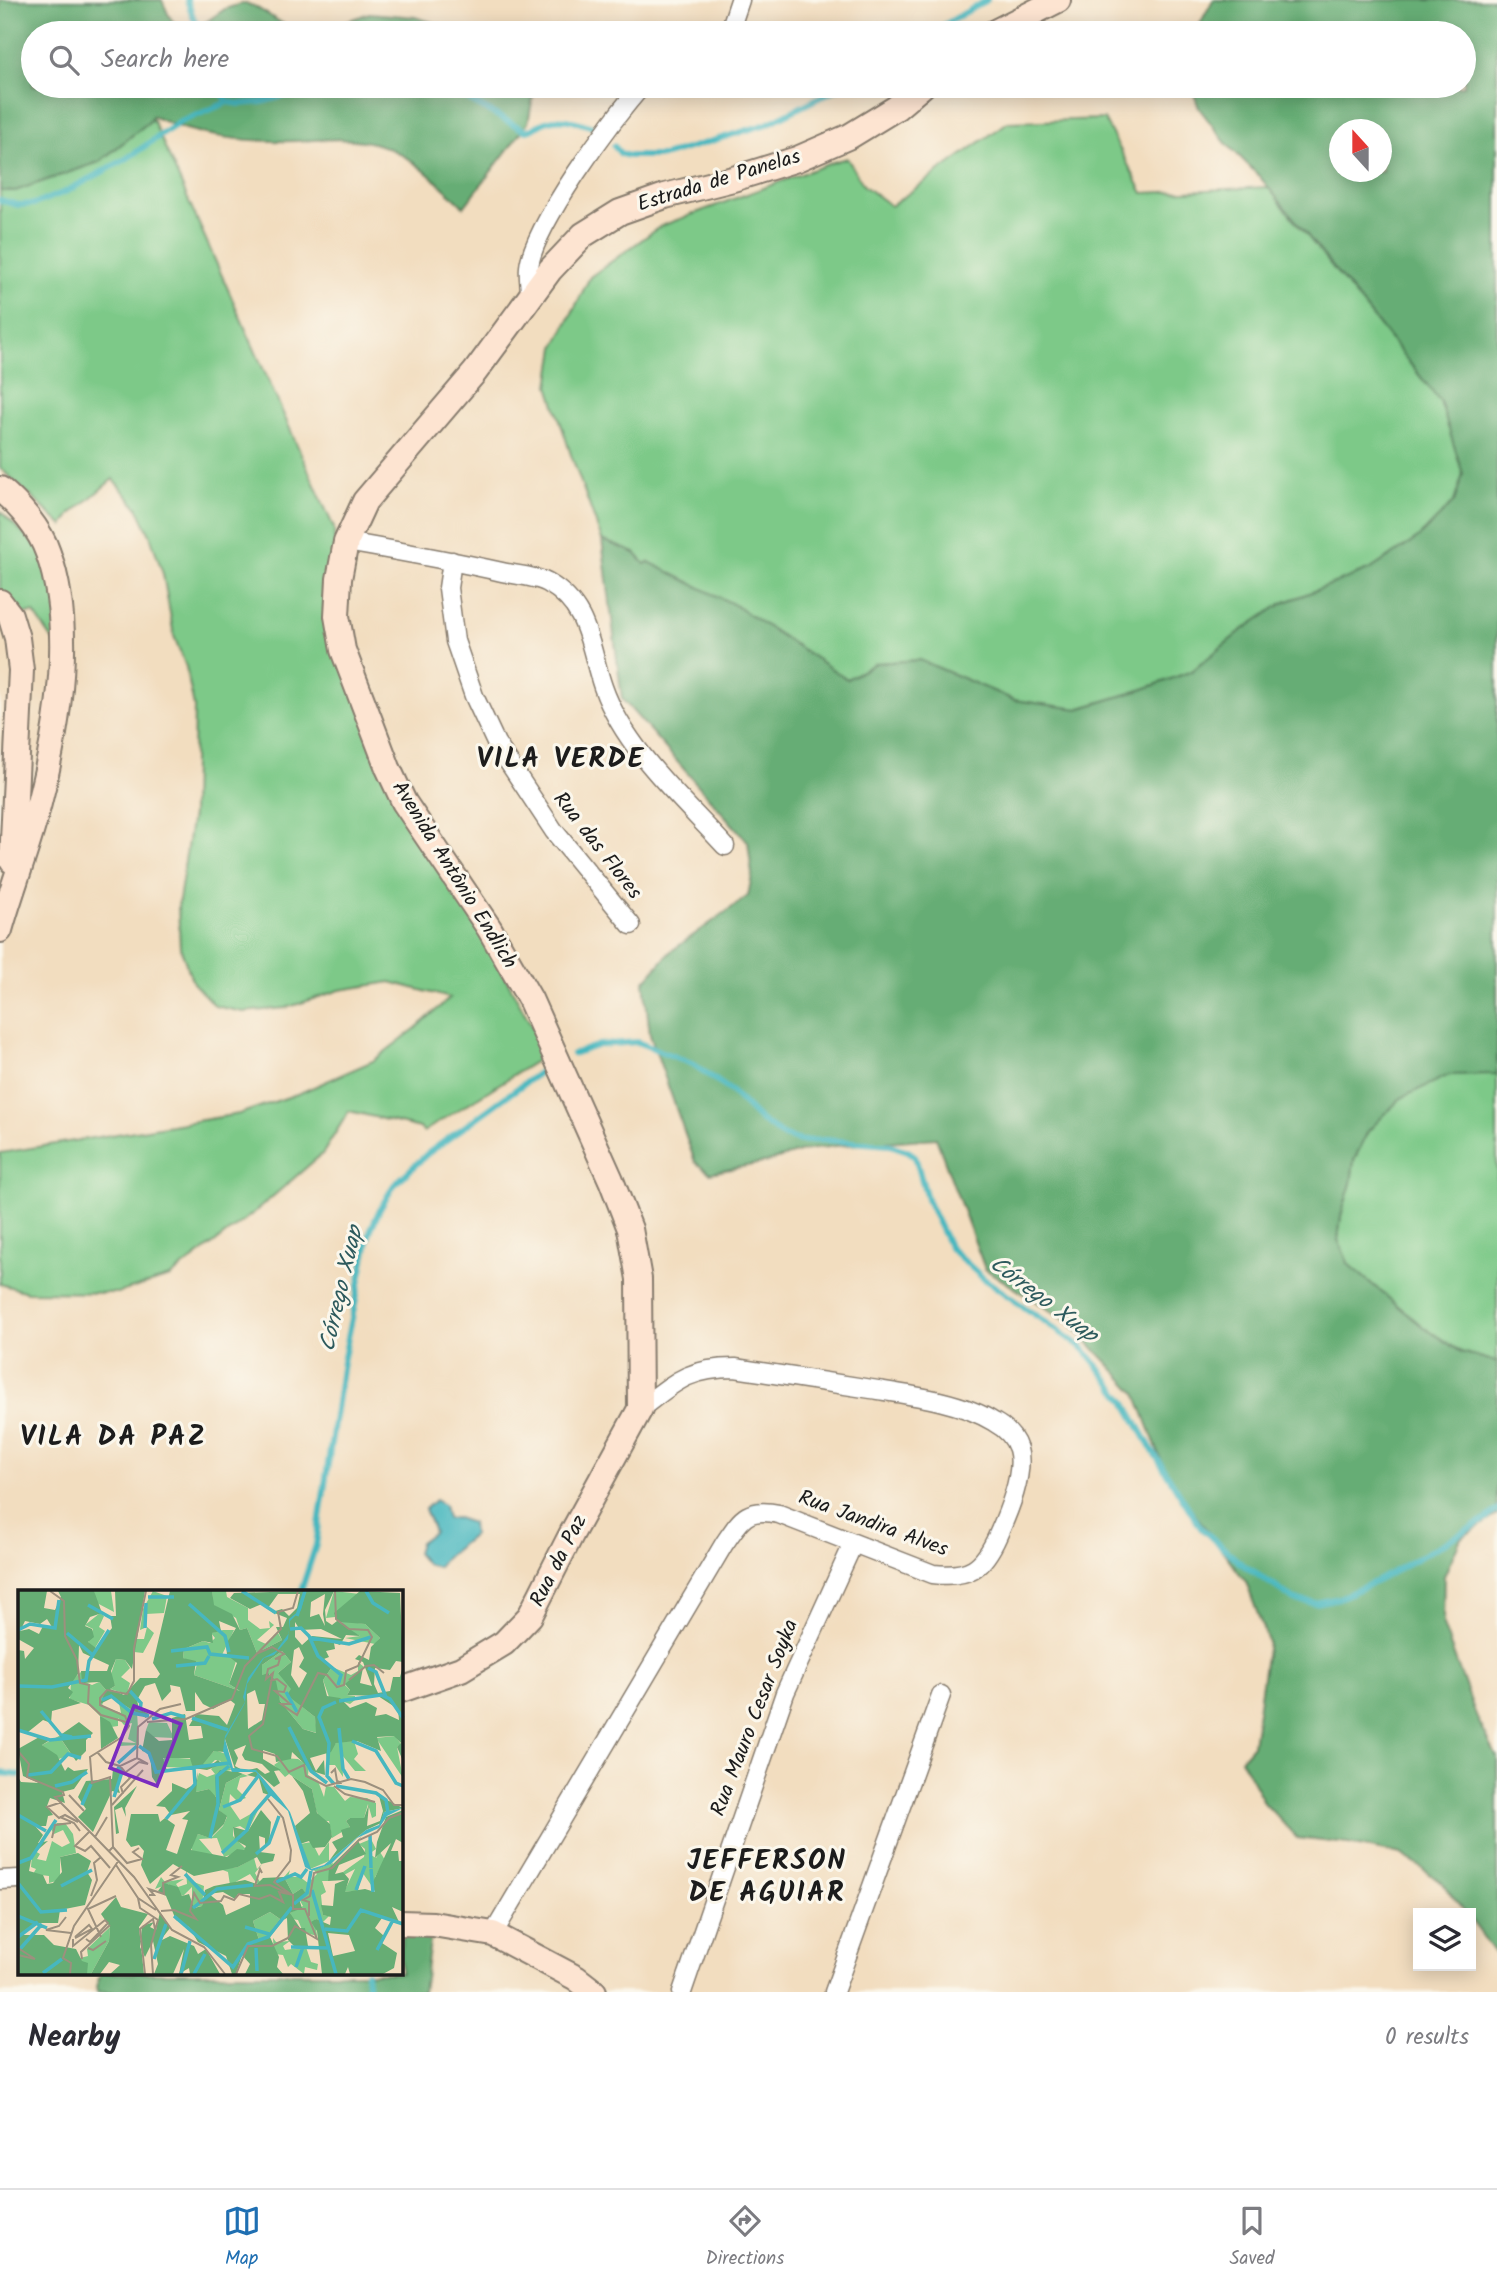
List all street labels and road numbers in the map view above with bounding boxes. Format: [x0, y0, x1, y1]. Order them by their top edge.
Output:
street label: Estrada de Panelas [633, 140, 805, 221]
street label: Avenida Antônio Endlich [383, 774, 525, 976]
street label: Rua das Flores [544, 785, 650, 907]
street label: Rua Jandira Alves [793, 1482, 953, 1566]
street label: Rua da Paz [522, 1509, 596, 1613]
street label: Rua Mauro Cesar Soyka [702, 1615, 808, 1821]

